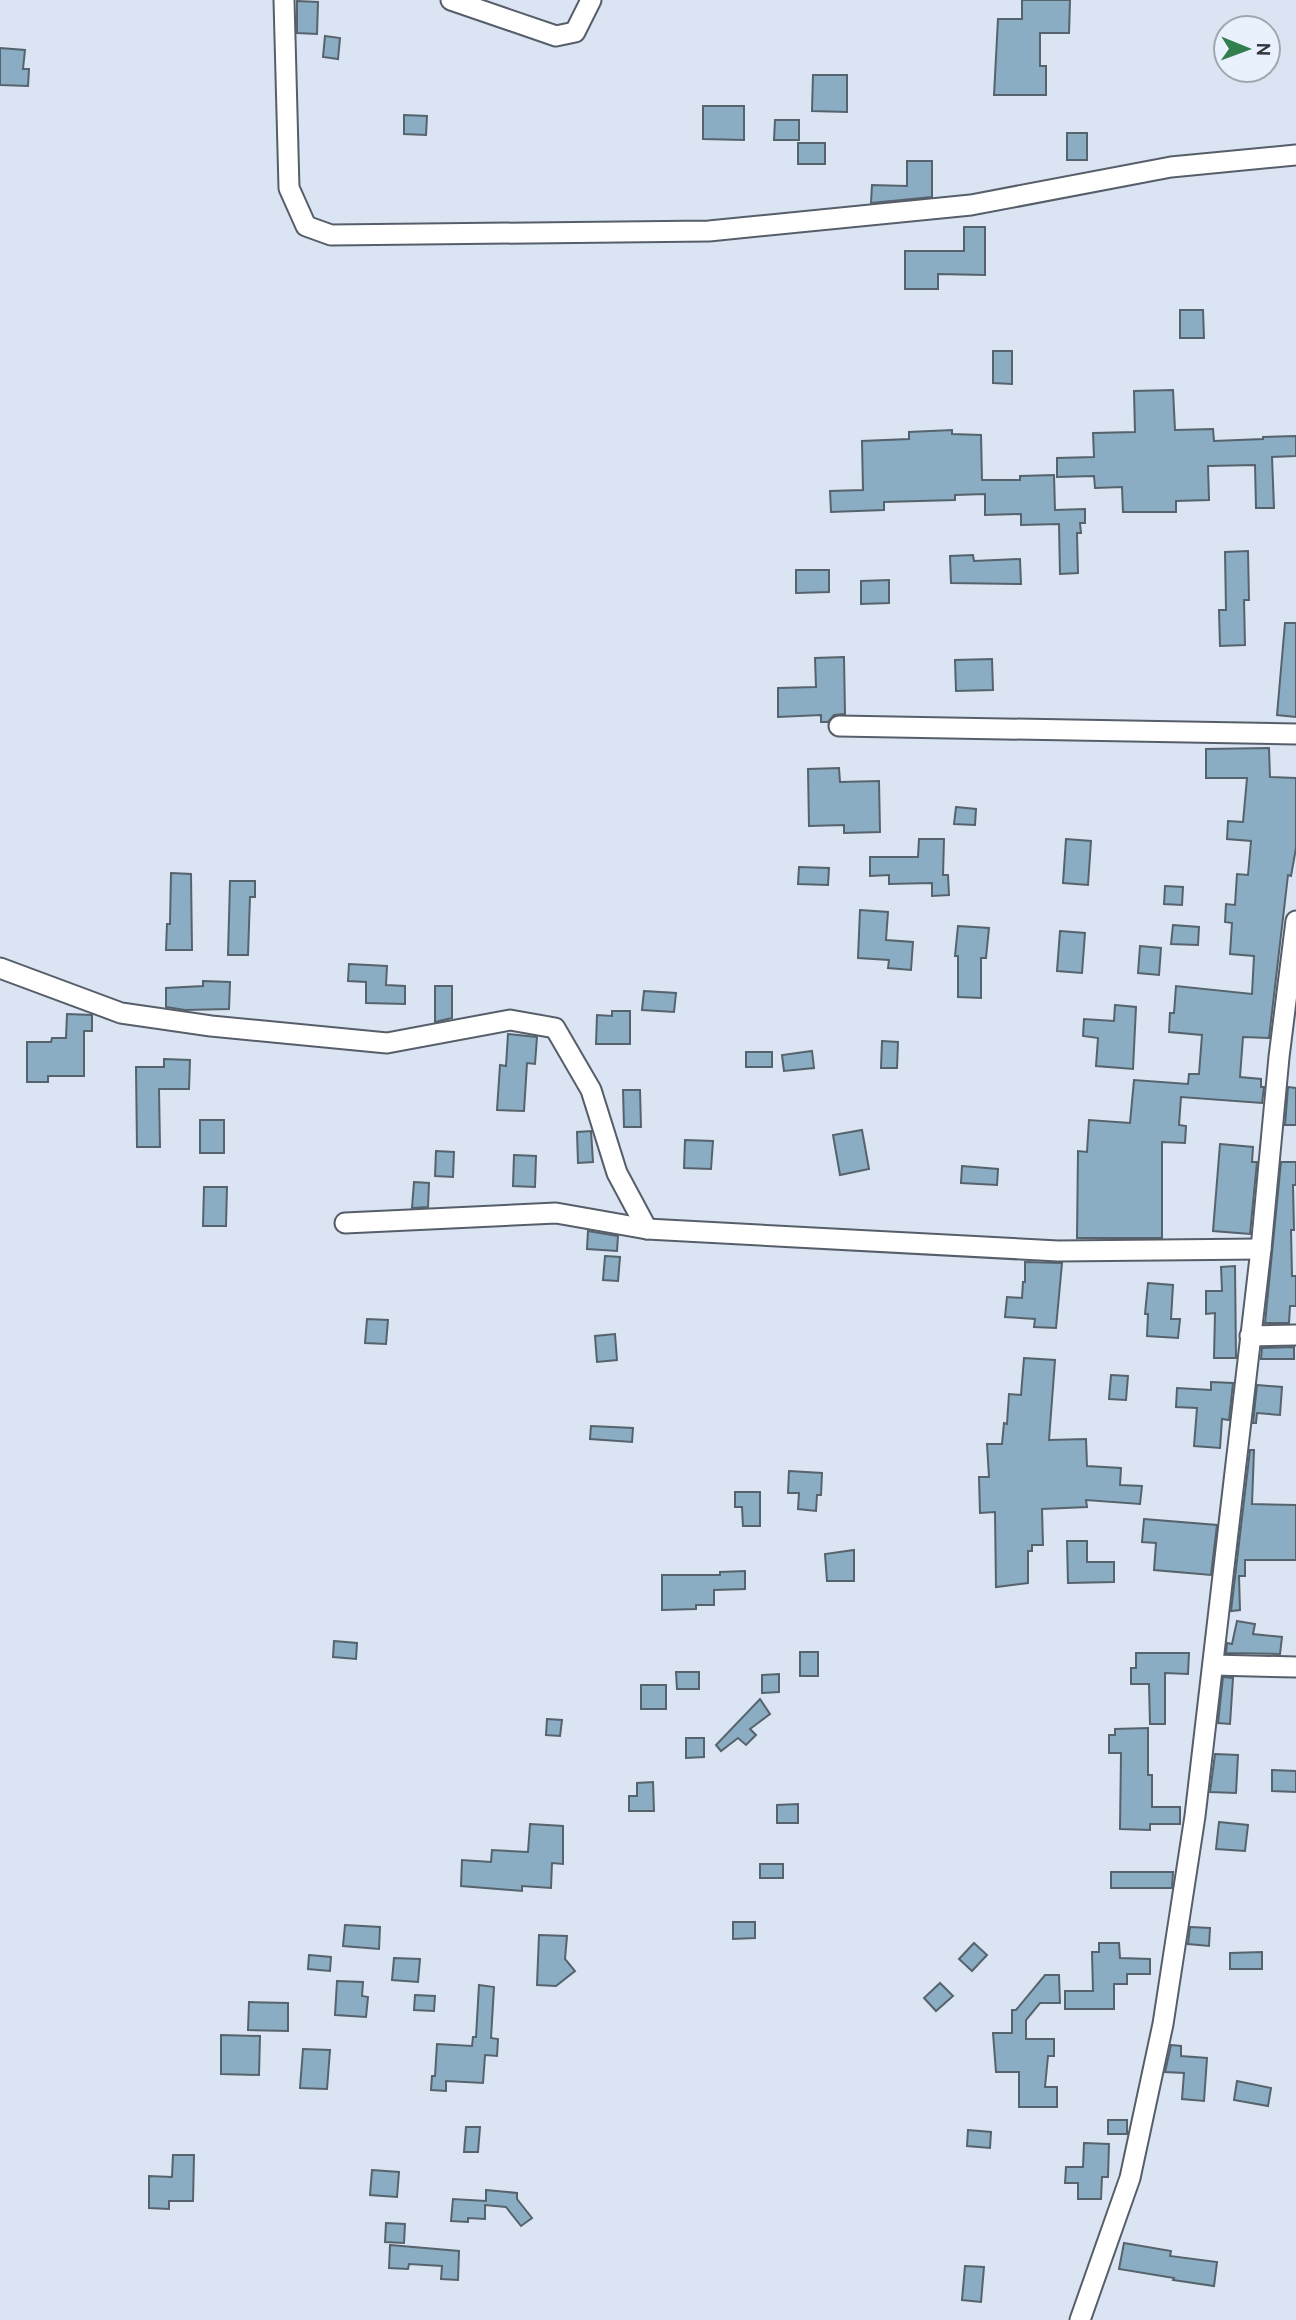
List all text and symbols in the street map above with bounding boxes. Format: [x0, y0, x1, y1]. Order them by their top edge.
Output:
north arrow [1212, 14, 1282, 84]
text: N [1252, 42, 1275, 56]

